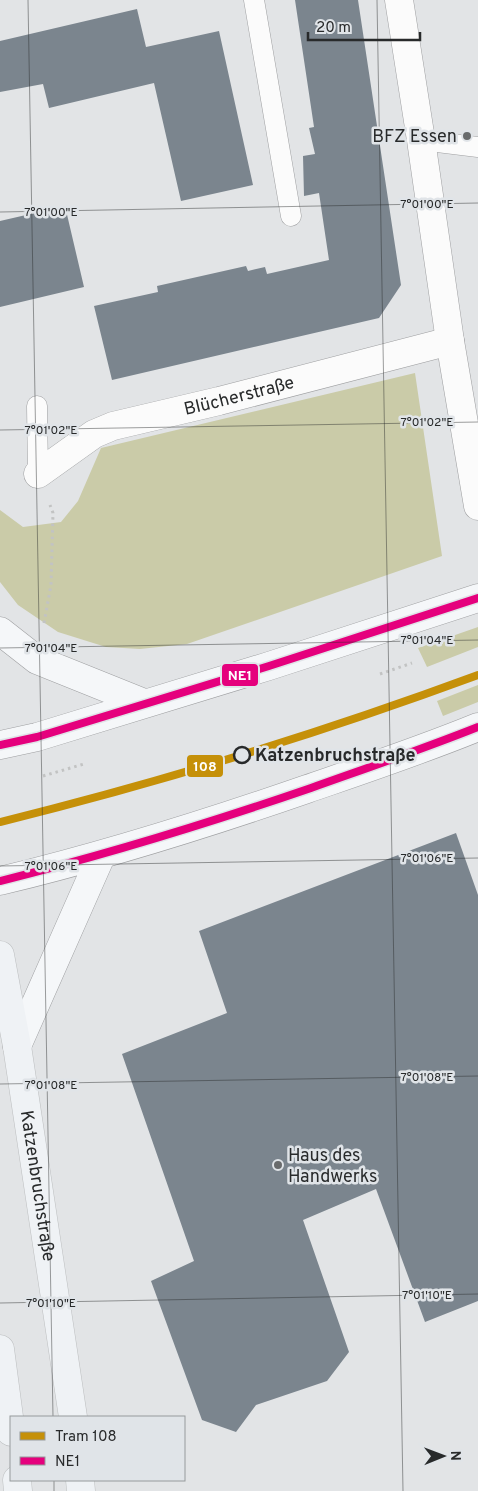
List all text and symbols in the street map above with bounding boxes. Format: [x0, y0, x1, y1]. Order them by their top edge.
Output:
scale bar [308, 10, 420, 42]
text: 20 m [316, 19, 351, 38]
place label: BFZ Essen [372, 126, 457, 149]
marker: BFZ Essen [461, 130, 473, 142]
text: 7°01'00"E [400, 197, 454, 213]
text: 7°01'00"E [24, 205, 78, 221]
street label: Blücherstraße [182, 372, 297, 422]
text: 7°01'02"E [401, 415, 454, 431]
text: 7°01'02"E [25, 423, 78, 439]
text: 7°01'04"E [400, 633, 454, 649]
text: 7°01'04"E [24, 641, 78, 657]
line badge: NE1 [221, 663, 259, 687]
text: NE1 [228, 668, 252, 685]
place label: Katzenbruchstraße [255, 745, 415, 768]
marker: Katzenbruchstraße [233, 746, 251, 764]
line badge: 108 [186, 754, 224, 778]
text: 108 [193, 759, 217, 776]
text: 7°01'06"E [401, 851, 453, 867]
text: 7°01'06"E [25, 859, 77, 875]
text: 7°01'08"E [401, 1070, 453, 1086]
text: 7°01'08"E [25, 1078, 77, 1094]
street label: Katzenbruchstraße [14, 1109, 59, 1263]
place label: Haus des Handwerks [288, 1145, 377, 1189]
marker: Haus des Handwerks [272, 1159, 284, 1171]
text: 7°01'10"E [402, 1288, 452, 1304]
text: 7°01'10"E [26, 1296, 76, 1312]
legend [10, 1416, 185, 1481]
text: Tram 108 [55, 1428, 117, 1447]
north arrow [418, 1431, 468, 1481]
text: N [446, 1451, 463, 1461]
text: NE1 [55, 1453, 80, 1472]

